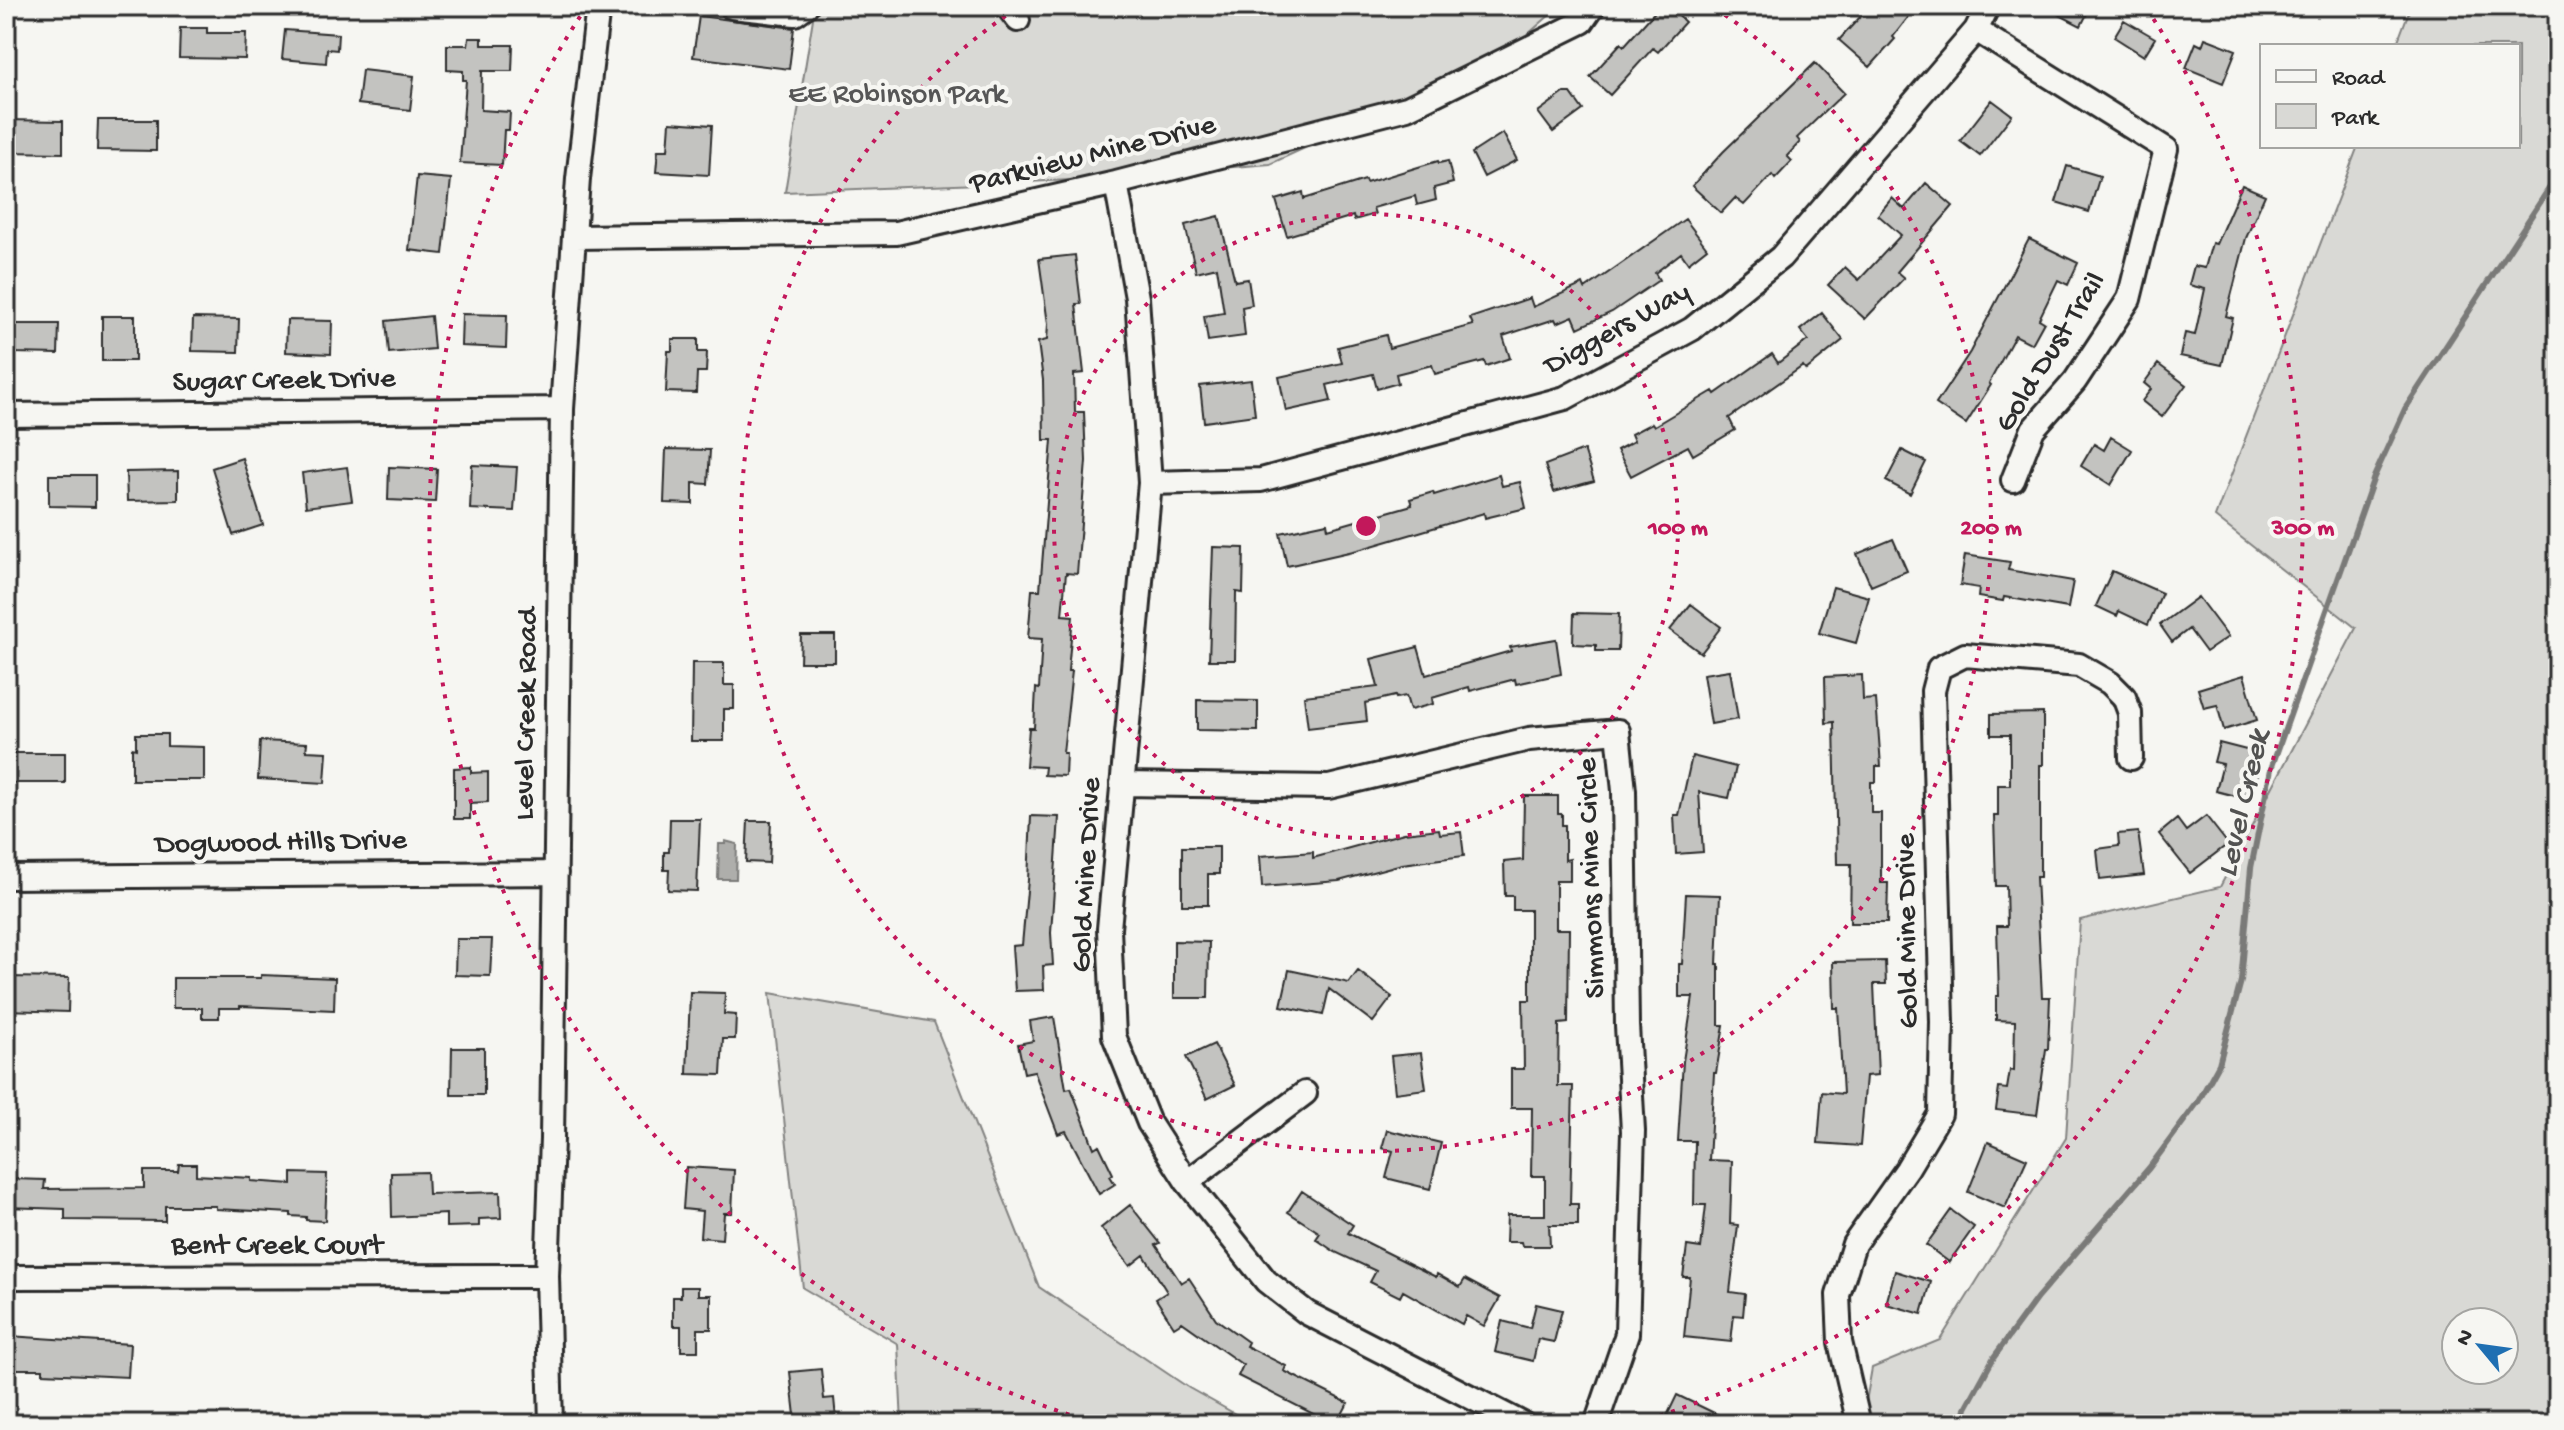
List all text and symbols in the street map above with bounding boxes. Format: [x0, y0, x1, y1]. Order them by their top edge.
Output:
legend [2260, 44, 2520, 148]
text: Road [2332, 65, 2386, 94]
park label: EE Robinson Park [788, 79, 1008, 114]
text: Park [2331, 105, 2380, 134]
street label: Parkview Mine Drive [965, 108, 1220, 204]
street label: Gold Dust Trail [1989, 267, 2115, 439]
street label: Diggers Way [1537, 275, 1697, 385]
street label: Sugar Creek Drive [172, 363, 396, 401]
centre of rings [1352, 512, 1380, 540]
text: 100 m [1647, 515, 1708, 544]
text: 200 m [1960, 515, 2022, 544]
text: 300 m [2271, 515, 2334, 544]
street label: Level Creek Road [509, 605, 547, 821]
water label: Level Creek [2210, 724, 2281, 881]
street label: Simmons Mine Circle [1571, 757, 1615, 999]
street label: Gold Mine Drive [1065, 776, 1111, 973]
street label: Dogwood Hills Drive [153, 824, 408, 864]
street label: Gold Mine Drive [1890, 833, 1928, 1029]
street label: Bent Creek Court [170, 1230, 386, 1265]
north arrow [2440, 1306, 2520, 1386]
text: N [2451, 1326, 2481, 1351]

